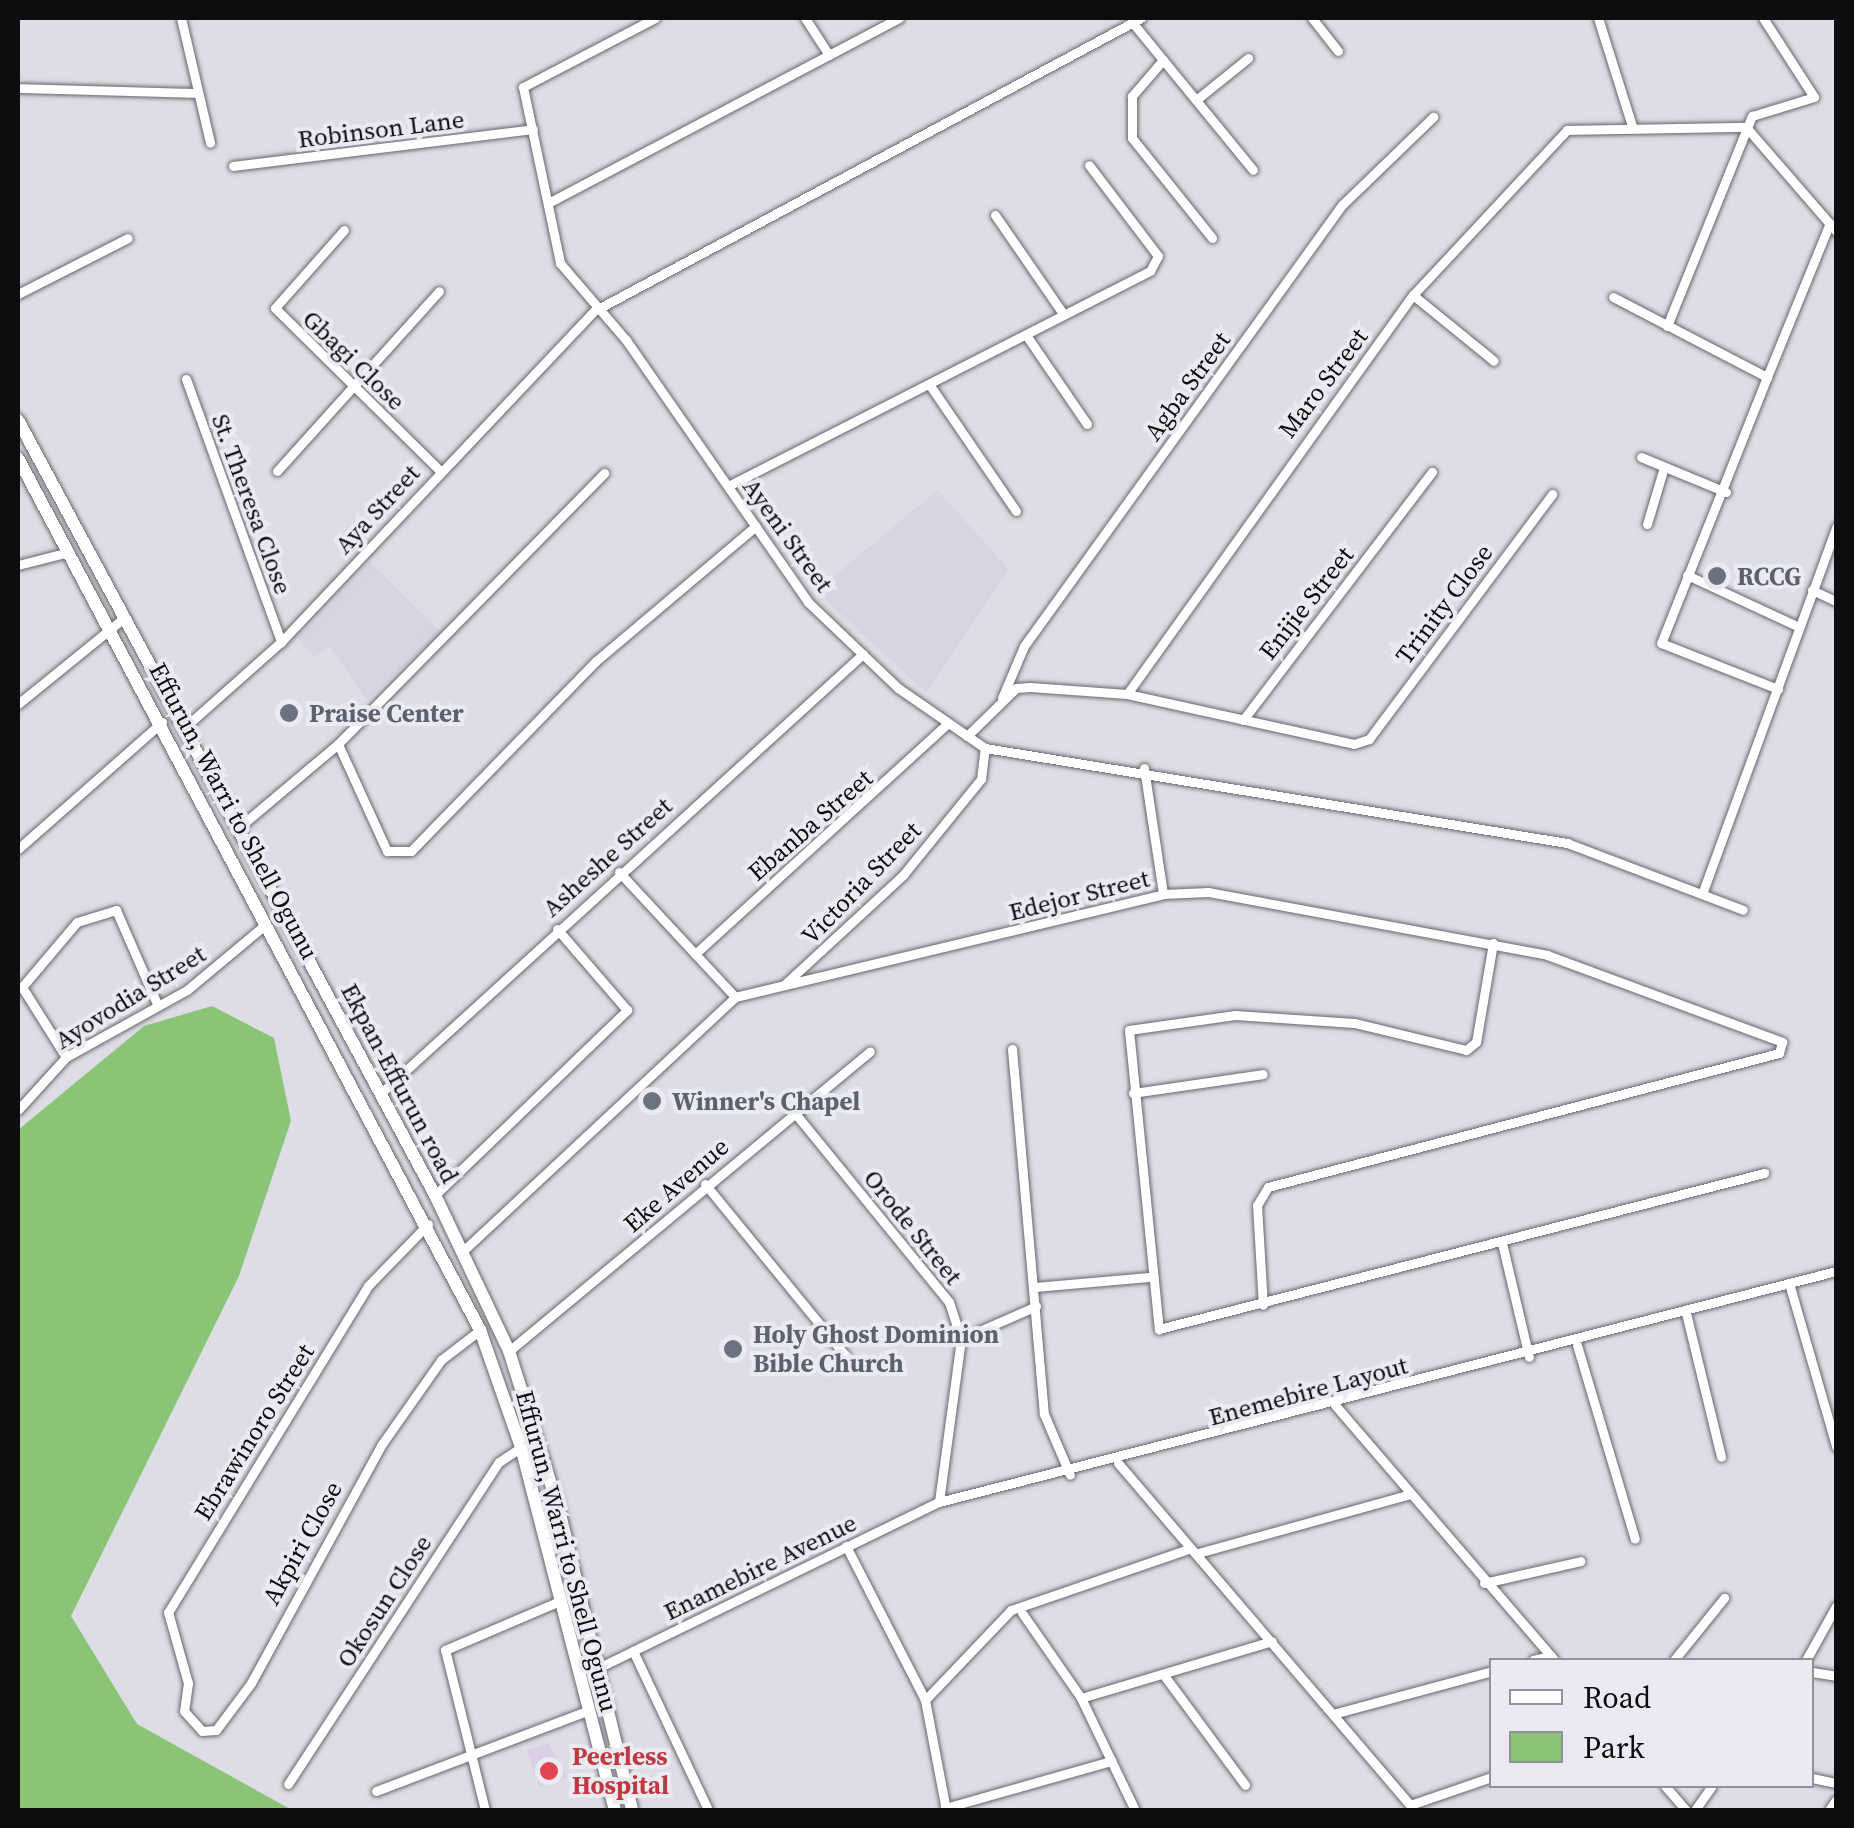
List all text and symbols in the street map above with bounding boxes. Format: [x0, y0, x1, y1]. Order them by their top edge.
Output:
street label: Robinson Lane [296, 104, 466, 154]
street label: Gbagi Close [297, 304, 411, 416]
street label: Maro Street [1272, 322, 1374, 444]
street label: Agba Street [1138, 326, 1236, 446]
street label: St. Theresa Close [205, 410, 299, 598]
street label: Aya Street [328, 458, 426, 560]
street label: Ayeni Street [737, 472, 839, 598]
street label: Trinity Close [1389, 538, 1499, 670]
street label: Enijie Street [1253, 540, 1359, 666]
place label: RCCG [1737, 561, 1801, 591]
marker: RCCG [1706, 565, 1728, 587]
street label: Effurun, Warri to Shell Ogunu [143, 657, 325, 965]
place label: Praise Center [309, 698, 464, 728]
marker: Praise Center [278, 702, 300, 724]
street label: Ebanba Street [742, 763, 878, 887]
street label: Asheshe Street [536, 791, 678, 923]
street label: Victoria Street [795, 815, 927, 951]
street label: Edejor Street [1006, 863, 1152, 927]
street label: Ayovodia Street [49, 939, 211, 1055]
street label: Ekpan-Effurun road [335, 978, 465, 1188]
place label: Winner's Chapel [672, 1086, 860, 1116]
marker: Winner's Chapel [641, 1090, 663, 1112]
street label: Eke Avenue [618, 1131, 734, 1239]
street label: Orode Street [858, 1164, 968, 1290]
place label: Holy Ghost Dominion Bible Church [753, 1320, 999, 1379]
street label: Ebrawinoro Street [188, 1338, 320, 1526]
marker: Holy Ghost Dominion Bible Church [722, 1338, 744, 1360]
street label: Enemebire Layout [1205, 1350, 1411, 1432]
street label: Effurun, Warri to Shell Ogunu [510, 1387, 624, 1715]
street label: Akpiri Close [256, 1476, 348, 1610]
street label: Enamebire Avenue [659, 1507, 861, 1627]
street label: Okosun Close [330, 1529, 438, 1673]
legend [1489, 1658, 1814, 1788]
text: Road [1583, 1677, 1651, 1718]
text: Park [1583, 1727, 1645, 1768]
place label: Peerless Hospital [572, 1742, 669, 1801]
marker: Peerless Hospital [536, 1758, 562, 1784]

